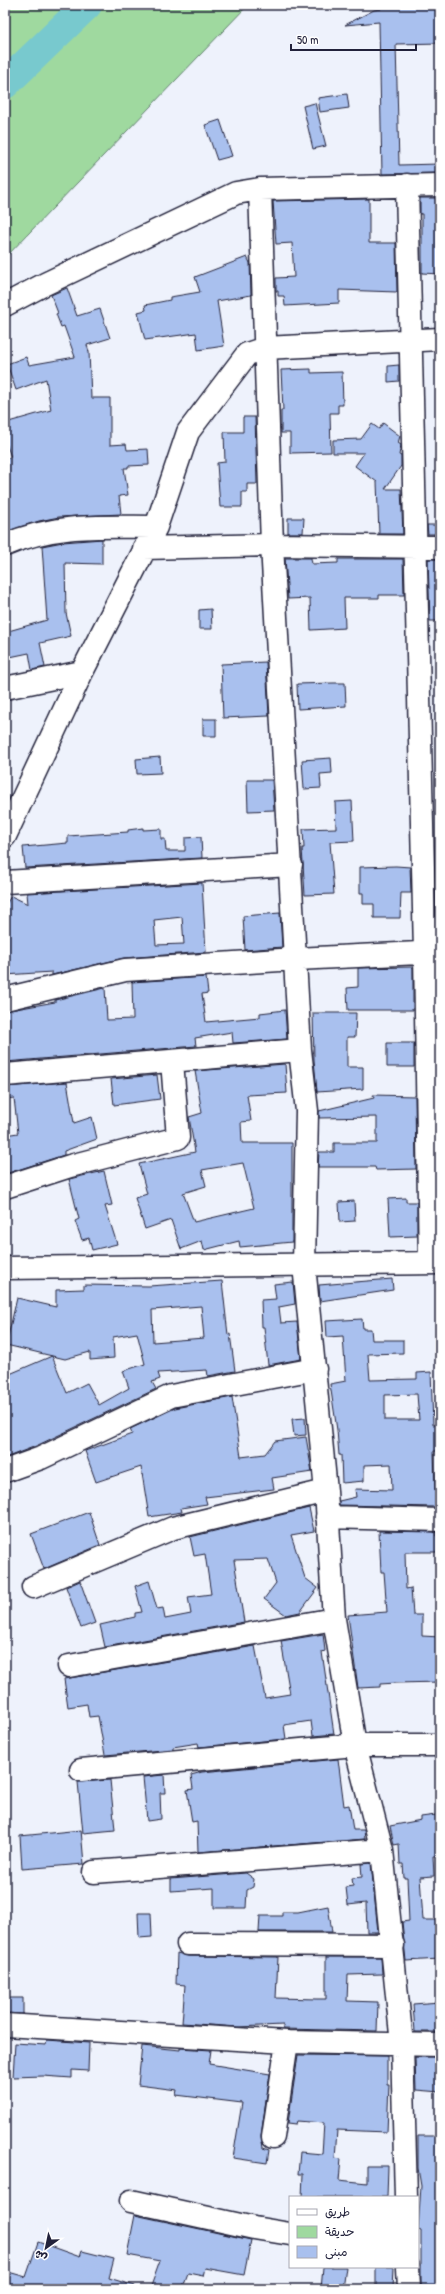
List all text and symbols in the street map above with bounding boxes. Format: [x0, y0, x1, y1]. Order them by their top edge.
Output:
scale bar [291, 26, 416, 52]
text: 50 m [297, 31, 318, 48]
legend [289, 2196, 419, 2268]
text: طريق [325, 2203, 350, 2220]
text: حديقة [325, 2223, 354, 2240]
north arrow [26, 2228, 66, 2268]
text: مبنى [325, 2243, 348, 2260]
text: ش [32, 2247, 49, 2266]

